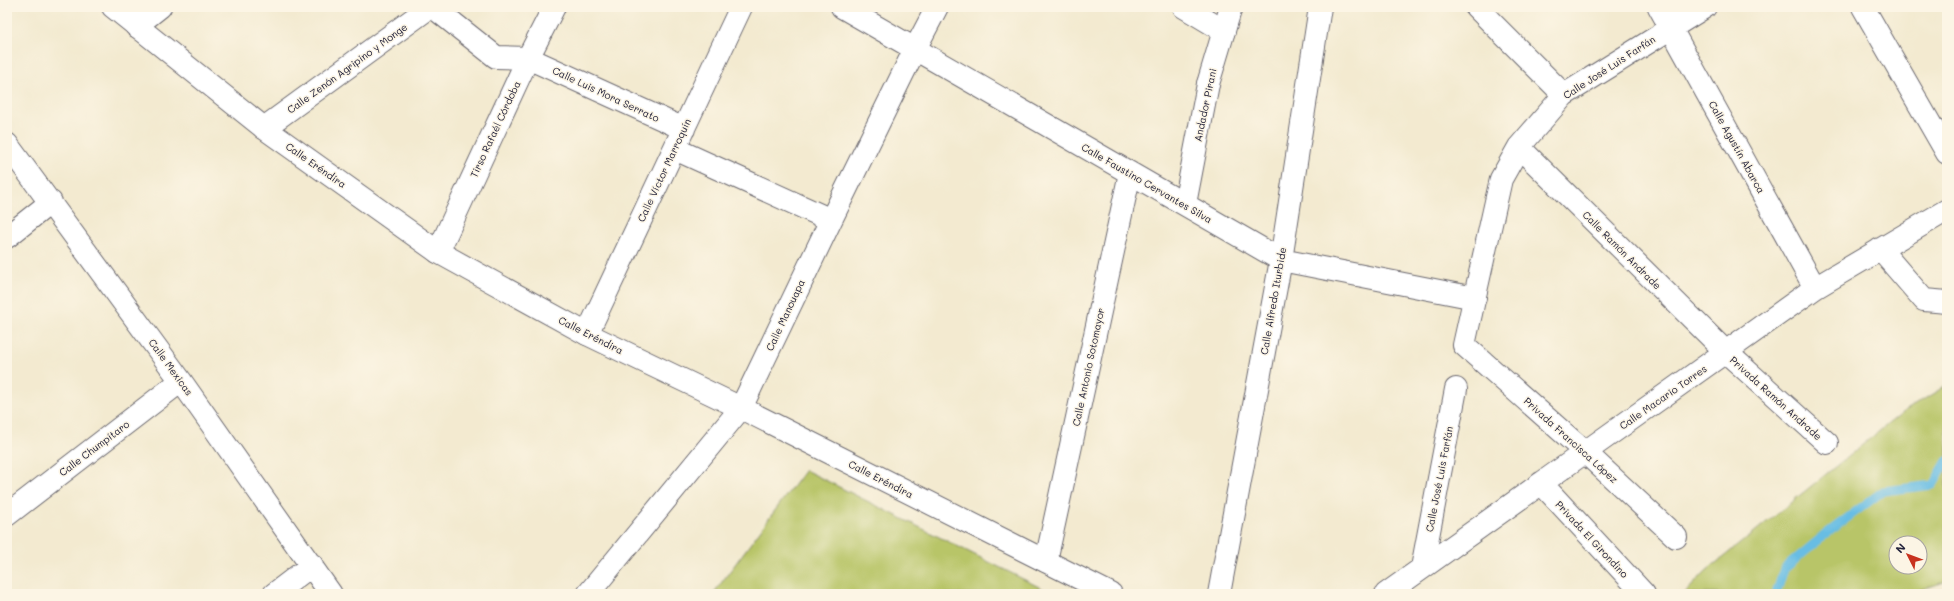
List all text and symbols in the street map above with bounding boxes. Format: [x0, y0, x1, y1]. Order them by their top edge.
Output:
street label: Calle Zenón Agripino y Monge [284, 20, 410, 116]
street label: Calle José Luis Farfán [1560, 32, 1658, 102]
street label: Calle Luis Mora Serrato [550, 63, 662, 125]
street label: Andador Pirani [1190, 67, 1220, 143]
street label: Tirso Rafaél Córdoba [466, 78, 524, 180]
street label: Calle Agustín Abarca [1706, 98, 1768, 196]
street label: Calle Víctor Marroquín [634, 116, 694, 224]
street label: Calle Eréndira [283, 139, 349, 191]
street label: Calle Faustino Cervantes Silva [1079, 140, 1215, 226]
street label: Calle Ramón Andrade [1580, 208, 1664, 292]
street label: Calle Alfredo Iturbide [1257, 246, 1289, 356]
street label: Calle Manouapa [762, 277, 808, 353]
street label: Calle Antonio Sotomayor [1069, 307, 1107, 427]
street label: Calle Eréndira [556, 313, 626, 357]
street label: Calle Mexicas [146, 336, 196, 398]
street label: Privada Ramón Andrade [1727, 353, 1825, 443]
street label: Calle Macario Torres [1616, 361, 1710, 433]
street label: Privada Francisca López [1521, 394, 1621, 486]
street label: Calle Chumpítaro [56, 417, 132, 479]
street label: Calle José Luis Farfán [1422, 425, 1456, 533]
street label: Calle Eréndira [846, 457, 916, 501]
street label: Privada El Girondino [1553, 497, 1632, 581]
north arrow [1888, 535, 1928, 575]
text: N [1892, 540, 1909, 556]

